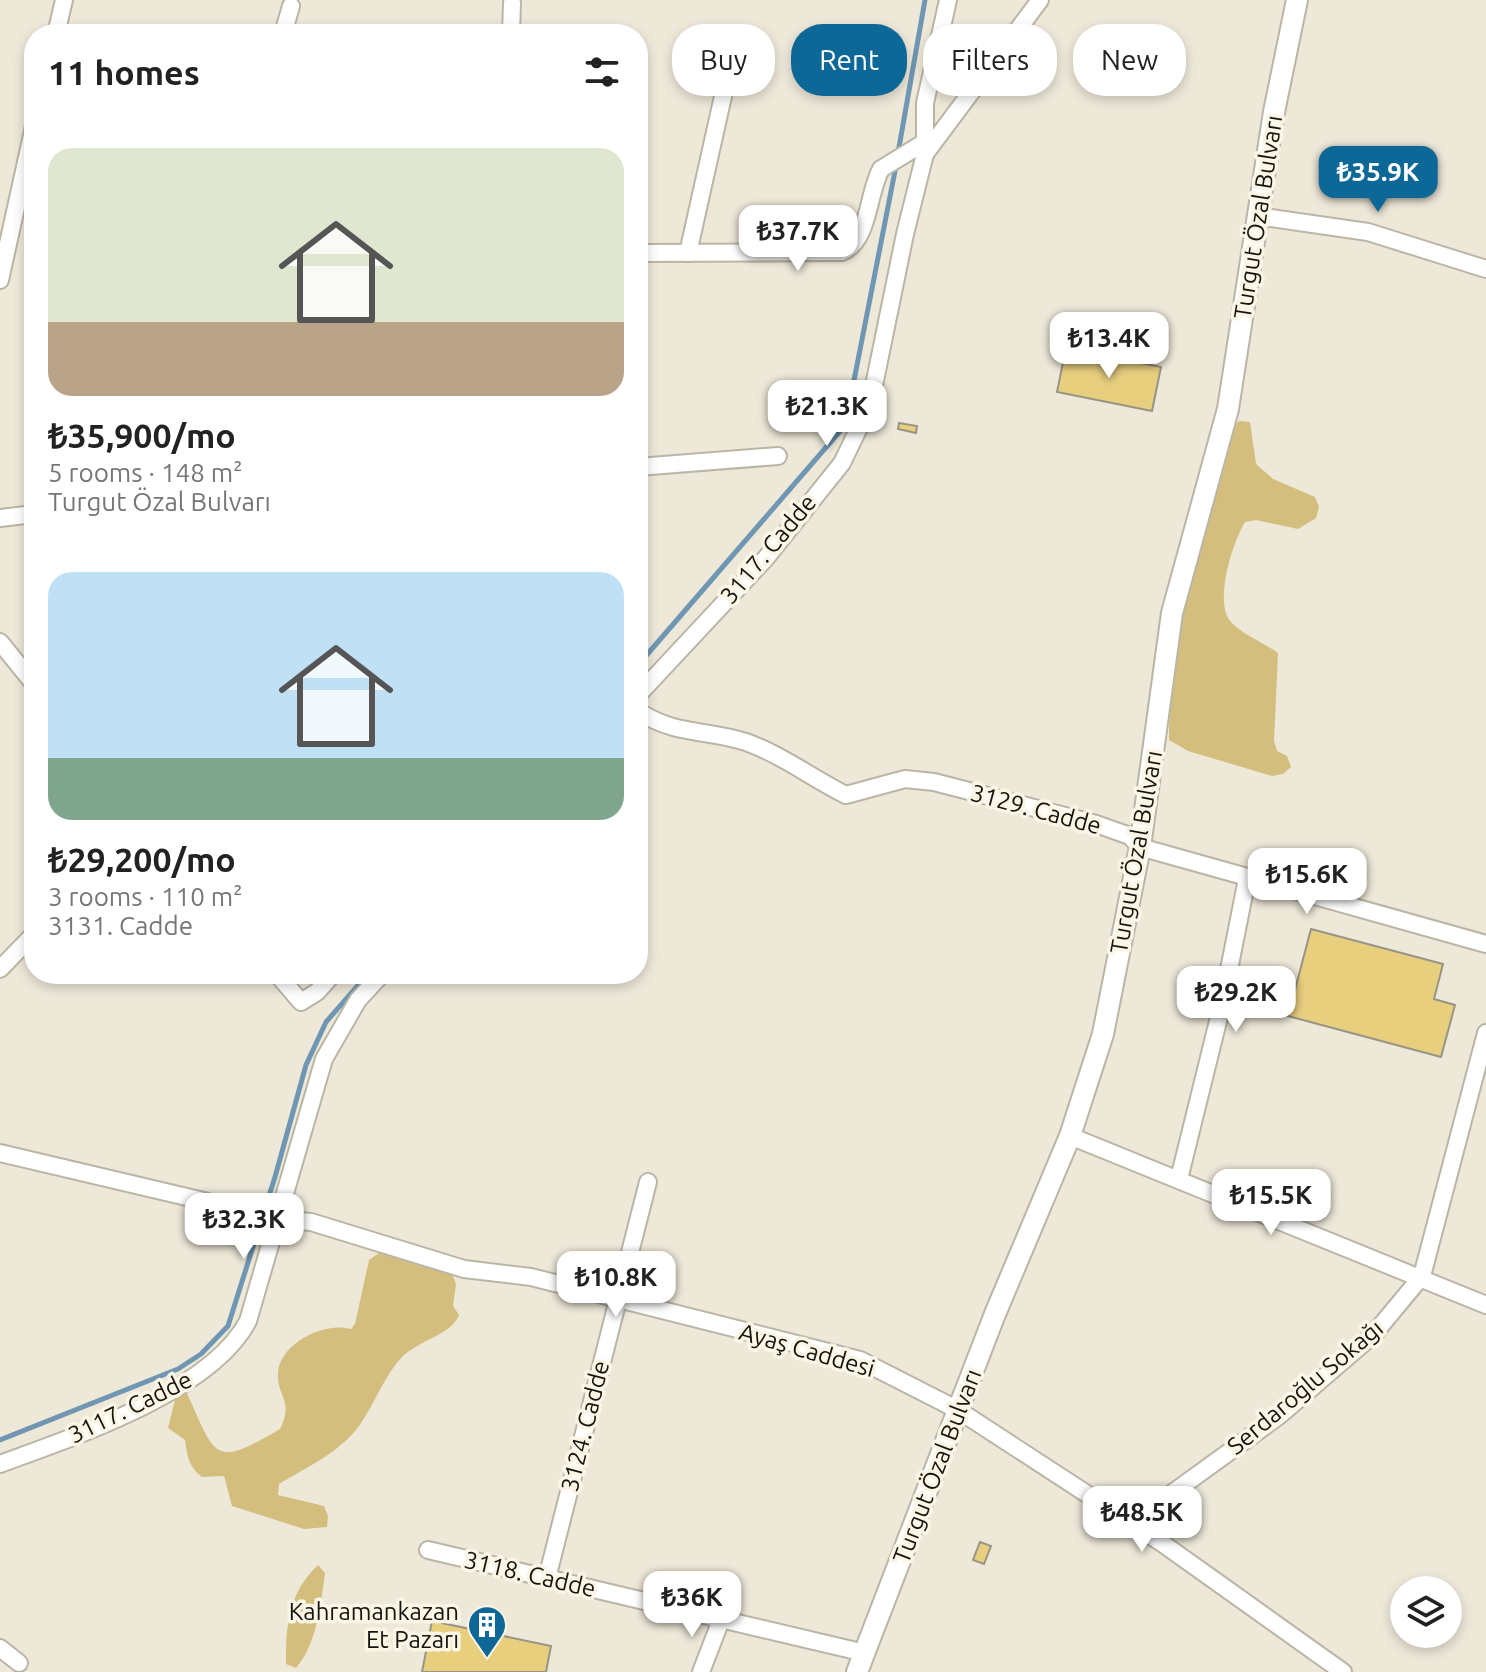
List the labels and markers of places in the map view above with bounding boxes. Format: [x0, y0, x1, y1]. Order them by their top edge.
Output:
pin: ₺35.9K [1313, 146, 1443, 214]
pin: ₺37.7K [733, 205, 863, 273]
pin: ₺13.4K [1044, 312, 1174, 380]
pin: ₺21.3K [762, 380, 892, 448]
pin: ₺15.6K [1242, 848, 1372, 916]
pin: ₺29.2K [1171, 966, 1301, 1034]
pin: ₺15.5K [1206, 1169, 1336, 1237]
pin: ₺32.3K [179, 1193, 309, 1261]
pin: ₺10.8K [551, 1251, 681, 1319]
pin: ₺48.5K [1077, 1486, 1207, 1554]
pin: ₺36K [645, 1571, 739, 1639]
place label: Kahramankazan Et Pazarı [289, 1598, 459, 1653]
building icon: Kahramankazan Et Pazarı [466, 1604, 508, 1659]

